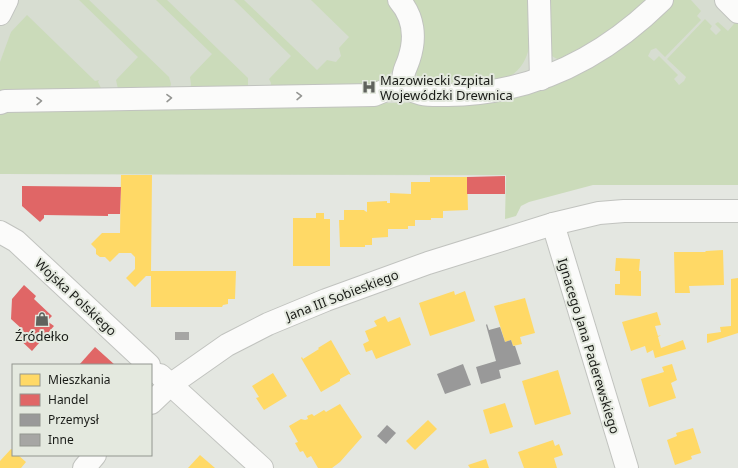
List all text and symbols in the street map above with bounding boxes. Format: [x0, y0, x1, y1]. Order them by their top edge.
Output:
place label: Mazowiecki Szpital Wojewódzki Drewnica [380, 71, 513, 104]
hospital icon: Mazowiecki Szpital Wojewódzki Drewnica [361, 79, 377, 95]
one-way arrow [296, 92, 302, 100]
one-way arrow [166, 94, 172, 103]
one-way arrow [36, 96, 42, 105]
street label: Wojska Polskiego [31, 254, 121, 340]
street label: Ignacego Jana Paderewskiego [554, 256, 624, 436]
street label: Jana III Sobieskiego [281, 265, 401, 326]
shop icon: Źródełko [34, 311, 50, 327]
place label: Źródełko [15, 327, 69, 345]
legend [12, 364, 152, 456]
text: Mieszkania [48, 371, 111, 388]
text: Handel [48, 391, 88, 408]
text: Przemysł [48, 411, 100, 428]
text: Inne [48, 431, 74, 448]

